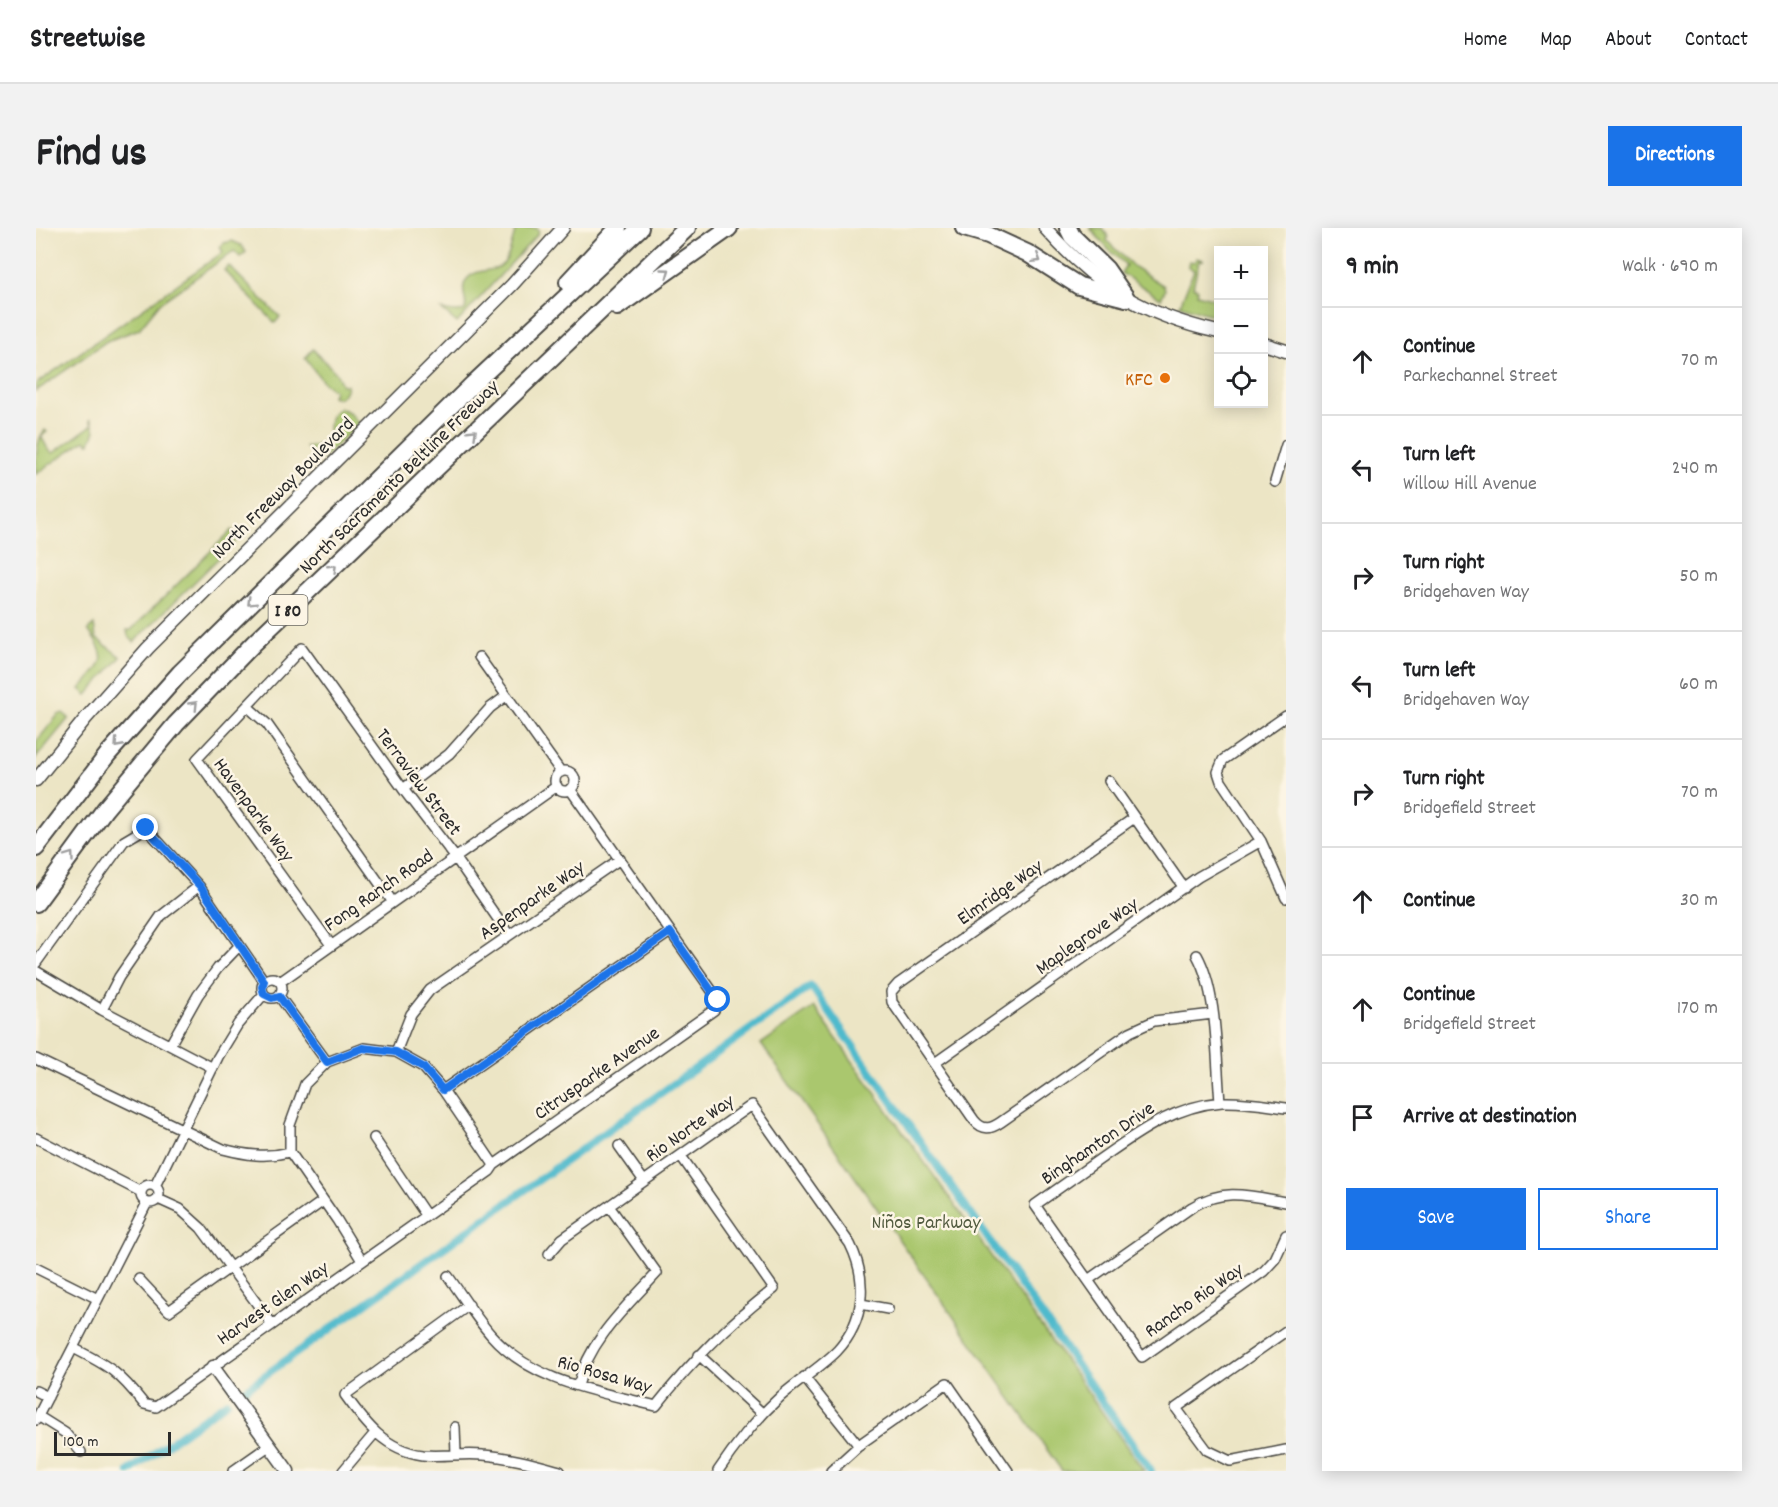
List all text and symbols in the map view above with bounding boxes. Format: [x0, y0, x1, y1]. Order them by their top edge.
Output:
text: Streetwise [30, 21, 145, 61]
text: Home [1463, 26, 1507, 56]
text: Map [1540, 26, 1572, 56]
text: About [1605, 26, 1652, 56]
text: Contact [1685, 26, 1748, 56]
text: Find us [36, 126, 147, 186]
button: Directions [1608, 126, 1742, 186]
map controls [1214, 246, 1268, 408]
button: + [1214, 246, 1268, 300]
text: 9 min [1346, 249, 1399, 286]
one-way arrow [1030, 251, 1041, 262]
text: Walk · 690 m [1622, 253, 1718, 281]
one-way arrow [660, 268, 671, 279]
button: − [1214, 300, 1268, 354]
text: Continue [1403, 332, 1475, 363]
icon: ahead [1346, 345, 1379, 378]
text: 70 m [1681, 347, 1718, 375]
button: locate [1214, 354, 1268, 408]
text: Parkechannel Street [1403, 363, 1558, 391]
place label: KFC [1125, 367, 1153, 395]
marker: KFC [1158, 371, 1172, 385]
street label: North Sacramento Beltline Freeway [294, 374, 507, 582]
street label: North Freeway Boulevard [207, 412, 362, 567]
one-way arrow [467, 429, 477, 440]
text: Turn left [1403, 440, 1475, 471]
icon: left [1346, 453, 1379, 486]
text: 240 m [1672, 455, 1718, 483]
text: Willow Hill Avenue [1403, 471, 1537, 499]
text: Turn right [1403, 548, 1485, 579]
icon: right [1346, 561, 1379, 594]
text: 50 m [1680, 563, 1718, 591]
one-way arrow [326, 564, 336, 575]
text: Bridgehaven Way [1403, 579, 1529, 607]
one-way arrow [248, 594, 259, 605]
road number: I 80 [268, 595, 308, 625]
text: Turn left [1403, 656, 1475, 687]
icon: left [1346, 669, 1379, 702]
text: 60 m [1679, 671, 1718, 699]
text: Bridgehaven Way [1403, 687, 1529, 715]
one-way arrow [187, 702, 198, 712]
street label: Terraview Street [368, 723, 467, 842]
one-way arrow [114, 737, 125, 748]
street label: Havenparke Way [205, 753, 300, 869]
text: Turn right [1403, 764, 1485, 795]
icon: right [1346, 777, 1379, 810]
text: 70 m [1681, 779, 1718, 807]
text: Bridgefield Street [1403, 795, 1536, 823]
route end [132, 814, 158, 840]
street label: Fong Ranch Road [319, 843, 440, 940]
one-way arrow [63, 851, 74, 862]
street label: Elmridge Way [952, 853, 1050, 933]
street label: Aspenparke Way [474, 854, 592, 948]
icon: ahead [1346, 885, 1379, 918]
text: Continue [1403, 886, 1475, 917]
text: 30 m [1680, 887, 1718, 915]
street label: Maplegrove Way [1031, 891, 1145, 983]
text: Continue [1403, 980, 1475, 1011]
route start [704, 986, 730, 1012]
icon: ahead [1346, 993, 1379, 1026]
text: 170 m [1677, 995, 1718, 1023]
text: Bridgefield Street [1403, 1011, 1536, 1039]
street label: Citrusparke Avenue [529, 1021, 666, 1128]
street label: Rio Norte Way [641, 1088, 742, 1170]
street label: Binghamton Drive [1036, 1096, 1161, 1193]
icon: arrive [1346, 1101, 1379, 1134]
text: Arrive at destination [1403, 1102, 1577, 1133]
button: Save [1346, 1188, 1526, 1250]
button: Share [1538, 1188, 1718, 1250]
park label: Niños Parkway [871, 1210, 981, 1238]
street label: Harvest Glen Way [212, 1255, 336, 1353]
street label: Rancho Rio Way [1140, 1257, 1251, 1346]
street label: Rio Rosa Way [554, 1349, 655, 1403]
scale bar [54, 1429, 171, 1456]
text: 100 m [63, 1431, 99, 1454]

